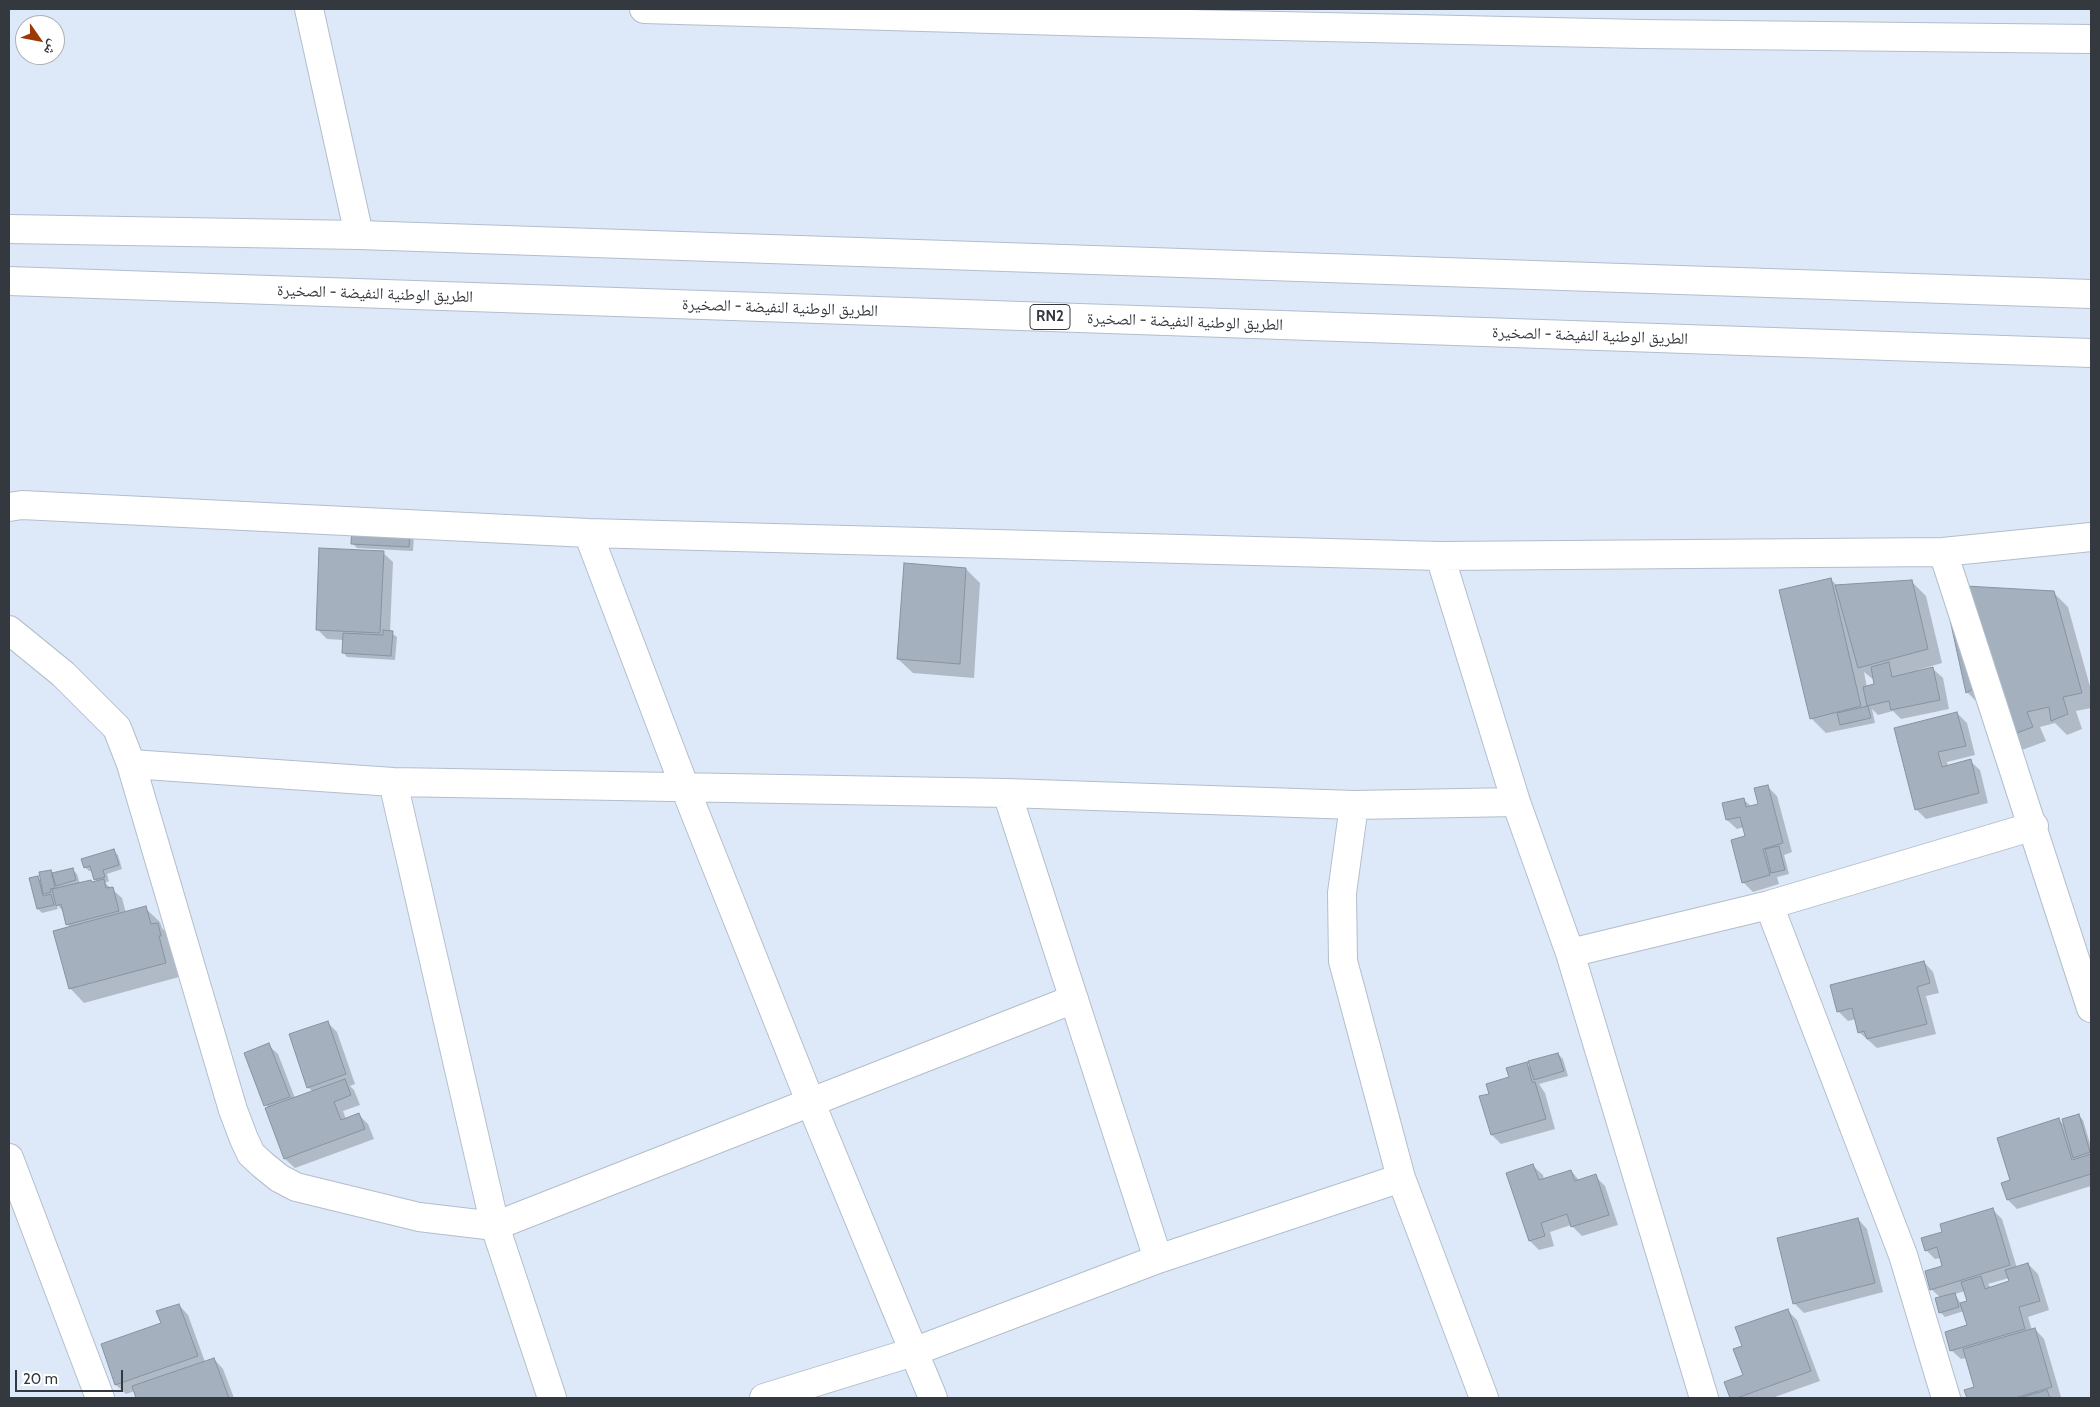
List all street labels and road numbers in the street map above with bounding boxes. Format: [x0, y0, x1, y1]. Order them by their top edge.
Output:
street label: الطريق الوطنية النفيضة - الصخيرة [277, 281, 473, 307]
street label: الطريق الوطنية النفيضة - الصخيرة [682, 295, 878, 321]
road number: RN2 [1030, 304, 1070, 330]
street label: الطريق الوطنية النفيضة - الصخيرة [1087, 309, 1283, 335]
street label: الطريق الوطنية النفيضة - الصخيرة [1492, 323, 1688, 349]

